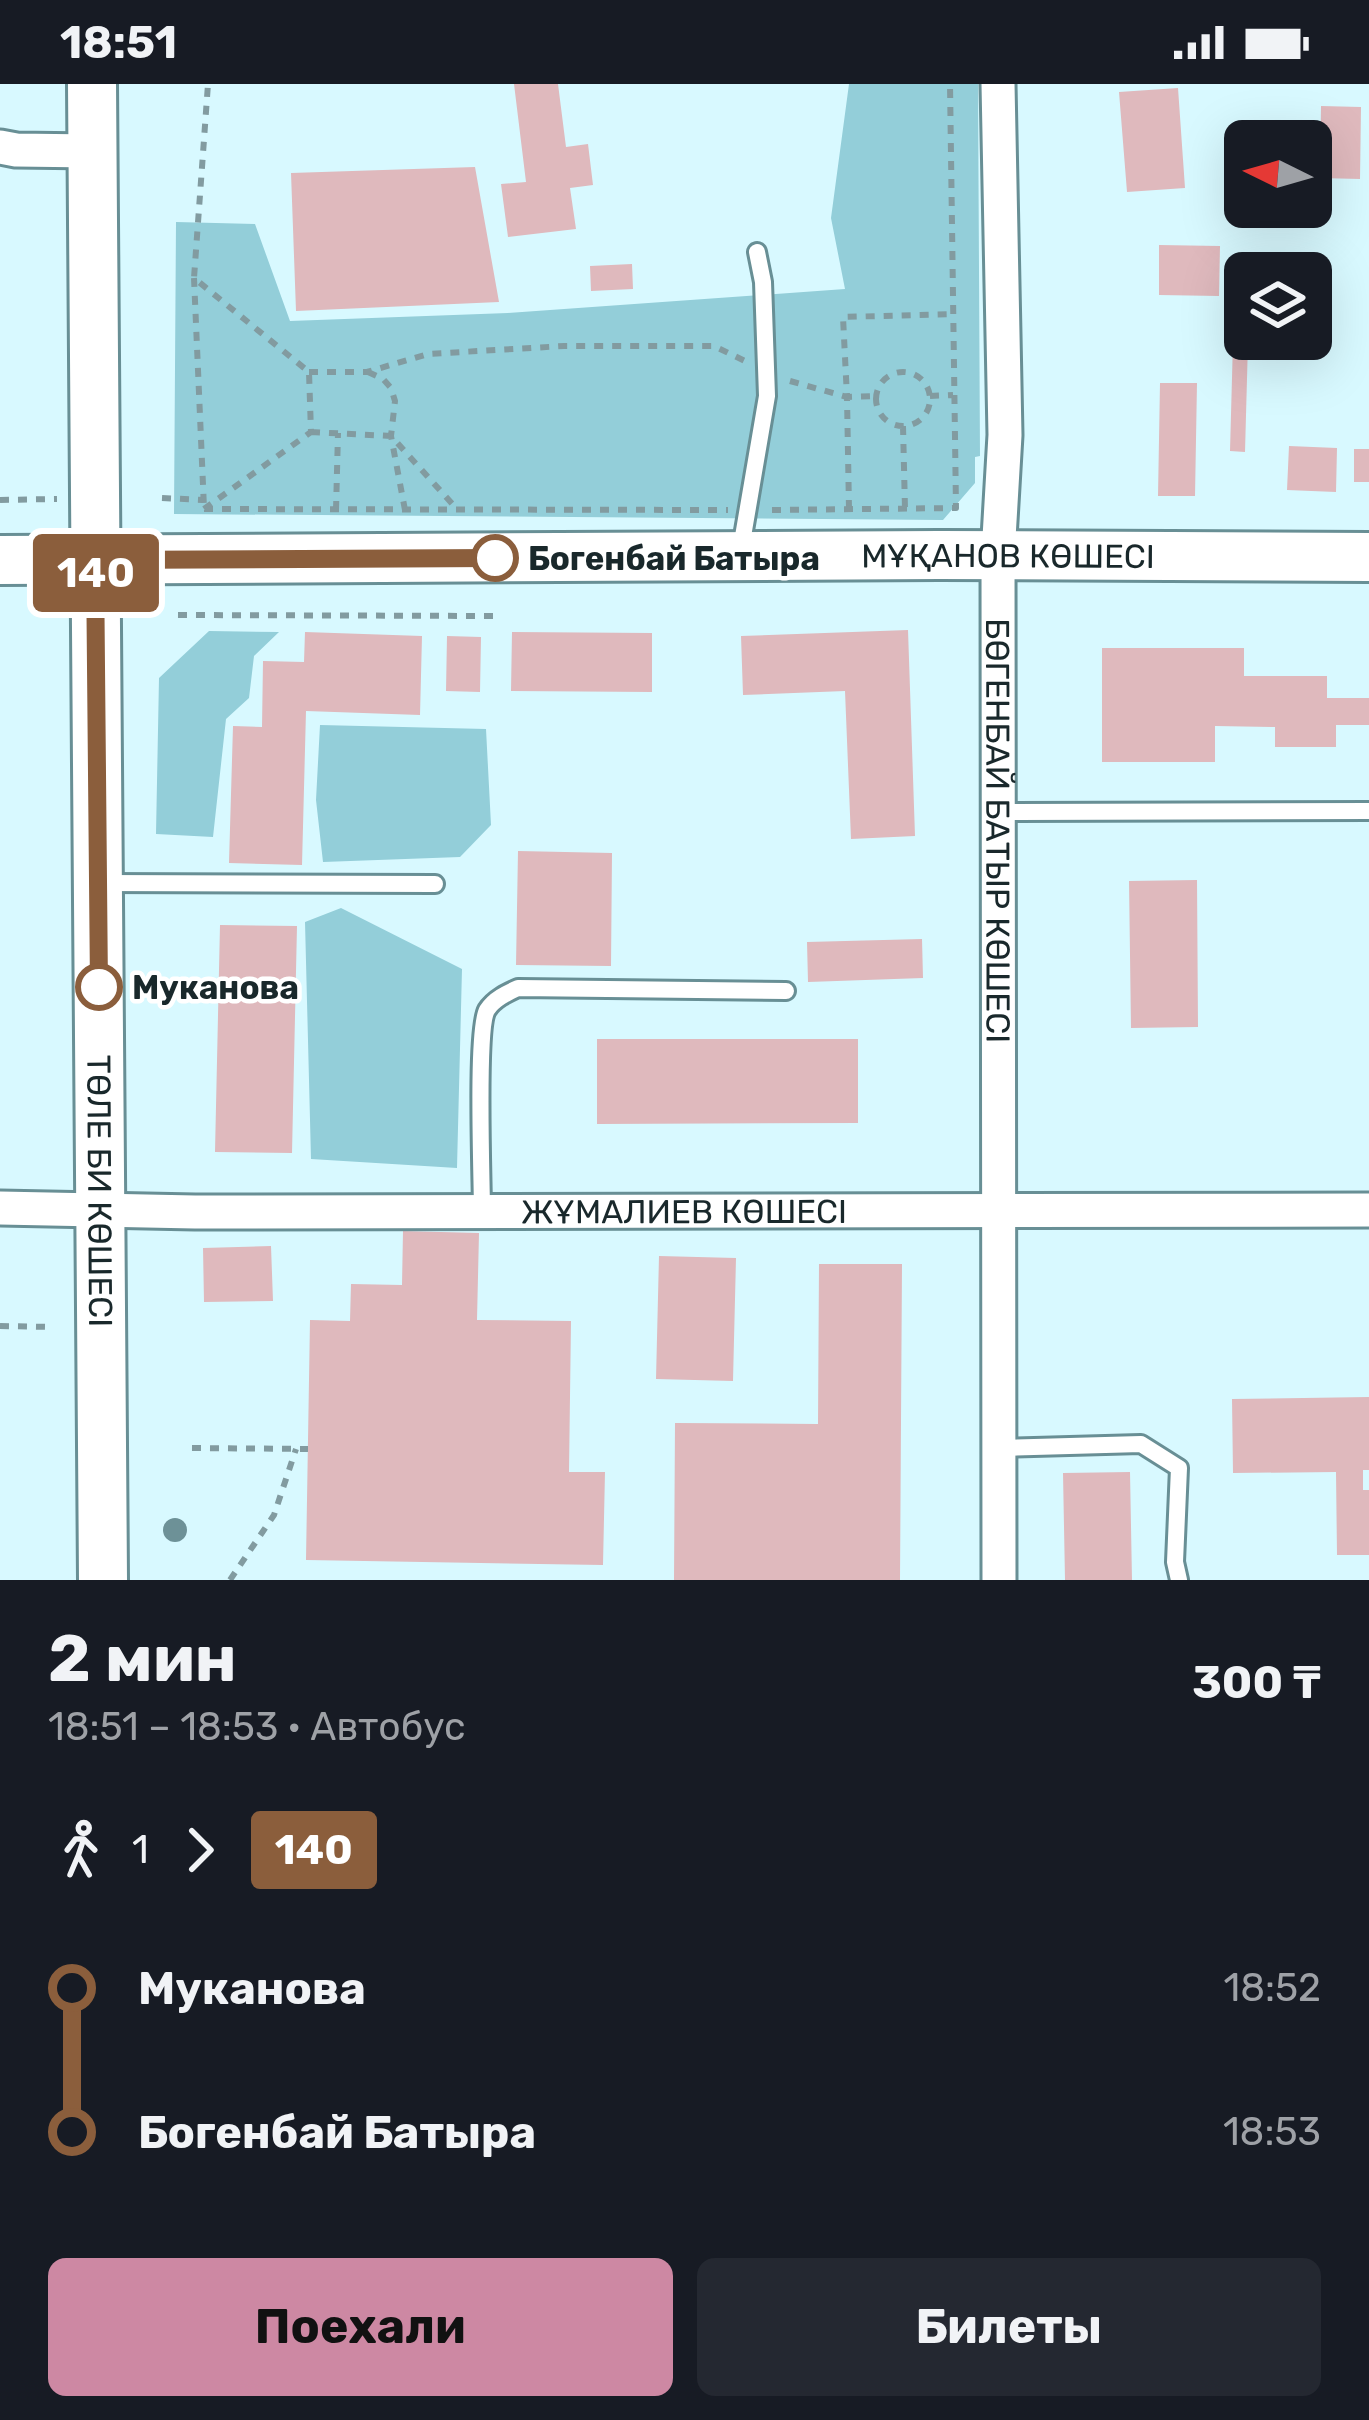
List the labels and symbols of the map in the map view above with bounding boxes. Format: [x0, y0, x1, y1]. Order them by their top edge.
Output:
north arrow [1224, 120, 1332, 228]
line badge: 140 [27, 534, 165, 612]
marker: Богенбай Батыра [473, 536, 517, 580]
street label: МҰҚАНОВ КӨШЕСІ [861, 536, 1155, 576]
place label: Богенбай Батыра [528, 539, 820, 578]
street label: БӨГЕНБАЙ БАТЫР КӨШЕСІ [978, 618, 1017, 1043]
marker: Муканова [77, 965, 121, 1009]
place label: Муканова [132, 968, 299, 1007]
street label: ТӨЛЕ БИ КӨШЕСІ [79, 1055, 120, 1327]
street label: ЖҰМАЛИЕВ КӨШЕСІ [521, 1192, 847, 1231]

